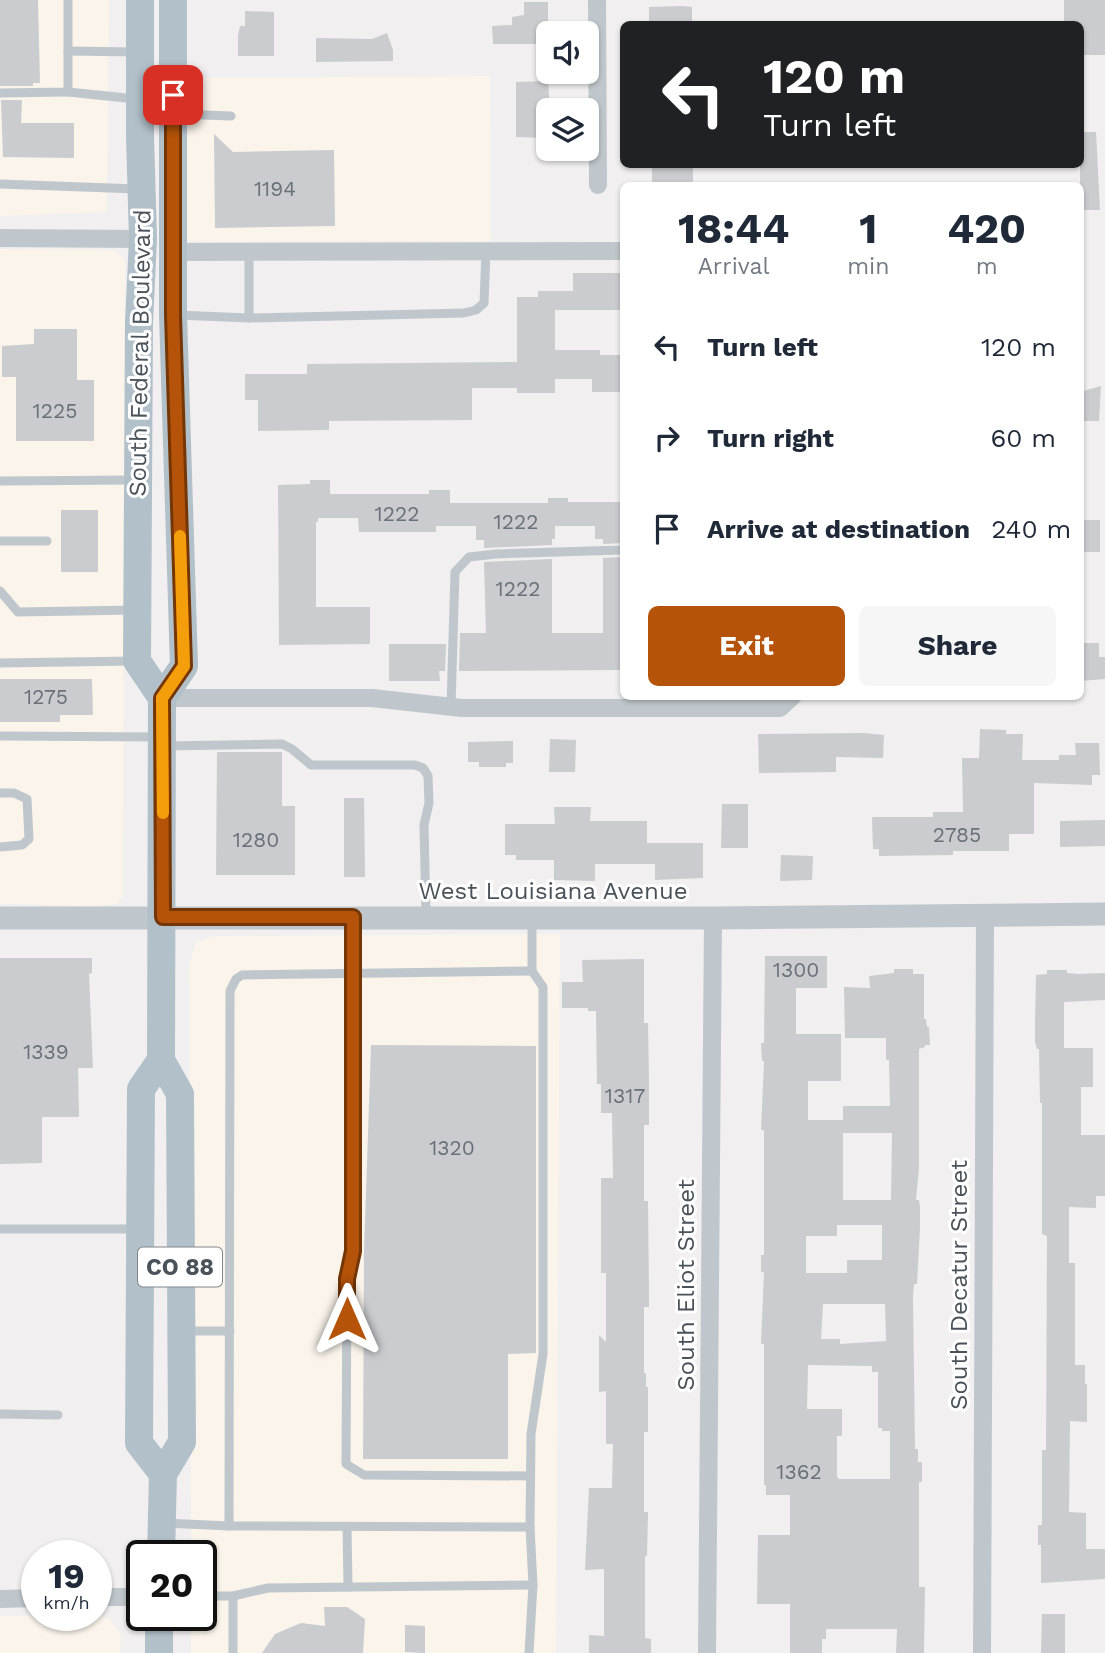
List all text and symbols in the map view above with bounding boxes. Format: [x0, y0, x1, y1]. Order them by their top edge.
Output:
map controls [536, 21, 599, 161]
button: sound [536, 21, 599, 84]
text: 120 m [763, 47, 905, 105]
icon: left [648, 49, 739, 140]
pin [143, 65, 203, 125]
icon: arrive [154, 76, 192, 114]
button: layers [536, 98, 599, 161]
text: Turn left [763, 106, 896, 144]
house number: 1194 [254, 176, 296, 201]
text: 18:44 [678, 204, 789, 253]
text: 1 [859, 204, 877, 253]
text: 420 [947, 204, 1026, 253]
street label: South Federal Boulevard [123, 209, 157, 497]
text: Arrival [698, 253, 769, 280]
text: min [847, 253, 889, 280]
text: m [976, 253, 998, 280]
icon: left [648, 328, 686, 366]
text: Turn left [707, 332, 818, 362]
text: 120 m [981, 332, 1056, 362]
house number: 1225 [33, 398, 77, 423]
icon: right [648, 419, 686, 457]
text: Turn right [707, 423, 834, 453]
text: 60 m [990, 423, 1056, 453]
house number: 1222 [375, 501, 419, 526]
house number: 1222 [494, 509, 538, 534]
icon: arrive [648, 510, 686, 548]
text: Arrive at destination [707, 514, 970, 544]
text: 240 m [991, 514, 1071, 544]
house number: 1222 [496, 576, 540, 601]
button: Exit [648, 606, 845, 686]
button: Share [859, 606, 1056, 686]
house number: 1275 [24, 684, 68, 709]
house number: 2785 [933, 822, 981, 847]
house number: 1280 [233, 827, 279, 852]
street label: West Louisiana Avenue [418, 877, 688, 905]
house number: 1300 [773, 957, 819, 982]
house number: 1339 [23, 1039, 69, 1064]
house number: 1317 [605, 1083, 645, 1108]
house number: 1320 [429, 1135, 475, 1160]
street label: South Decatur Street [945, 1160, 973, 1410]
street label: South Eliot Street [672, 1179, 700, 1391]
road number: CO 88 [138, 1248, 222, 1286]
position arrow [310, 1282, 384, 1356]
house number: 1362 [776, 1459, 822, 1484]
speed limit sign: 20 [126, 1540, 217, 1631]
text: 19 [48, 1555, 85, 1597]
text: km/h [43, 1592, 90, 1613]

